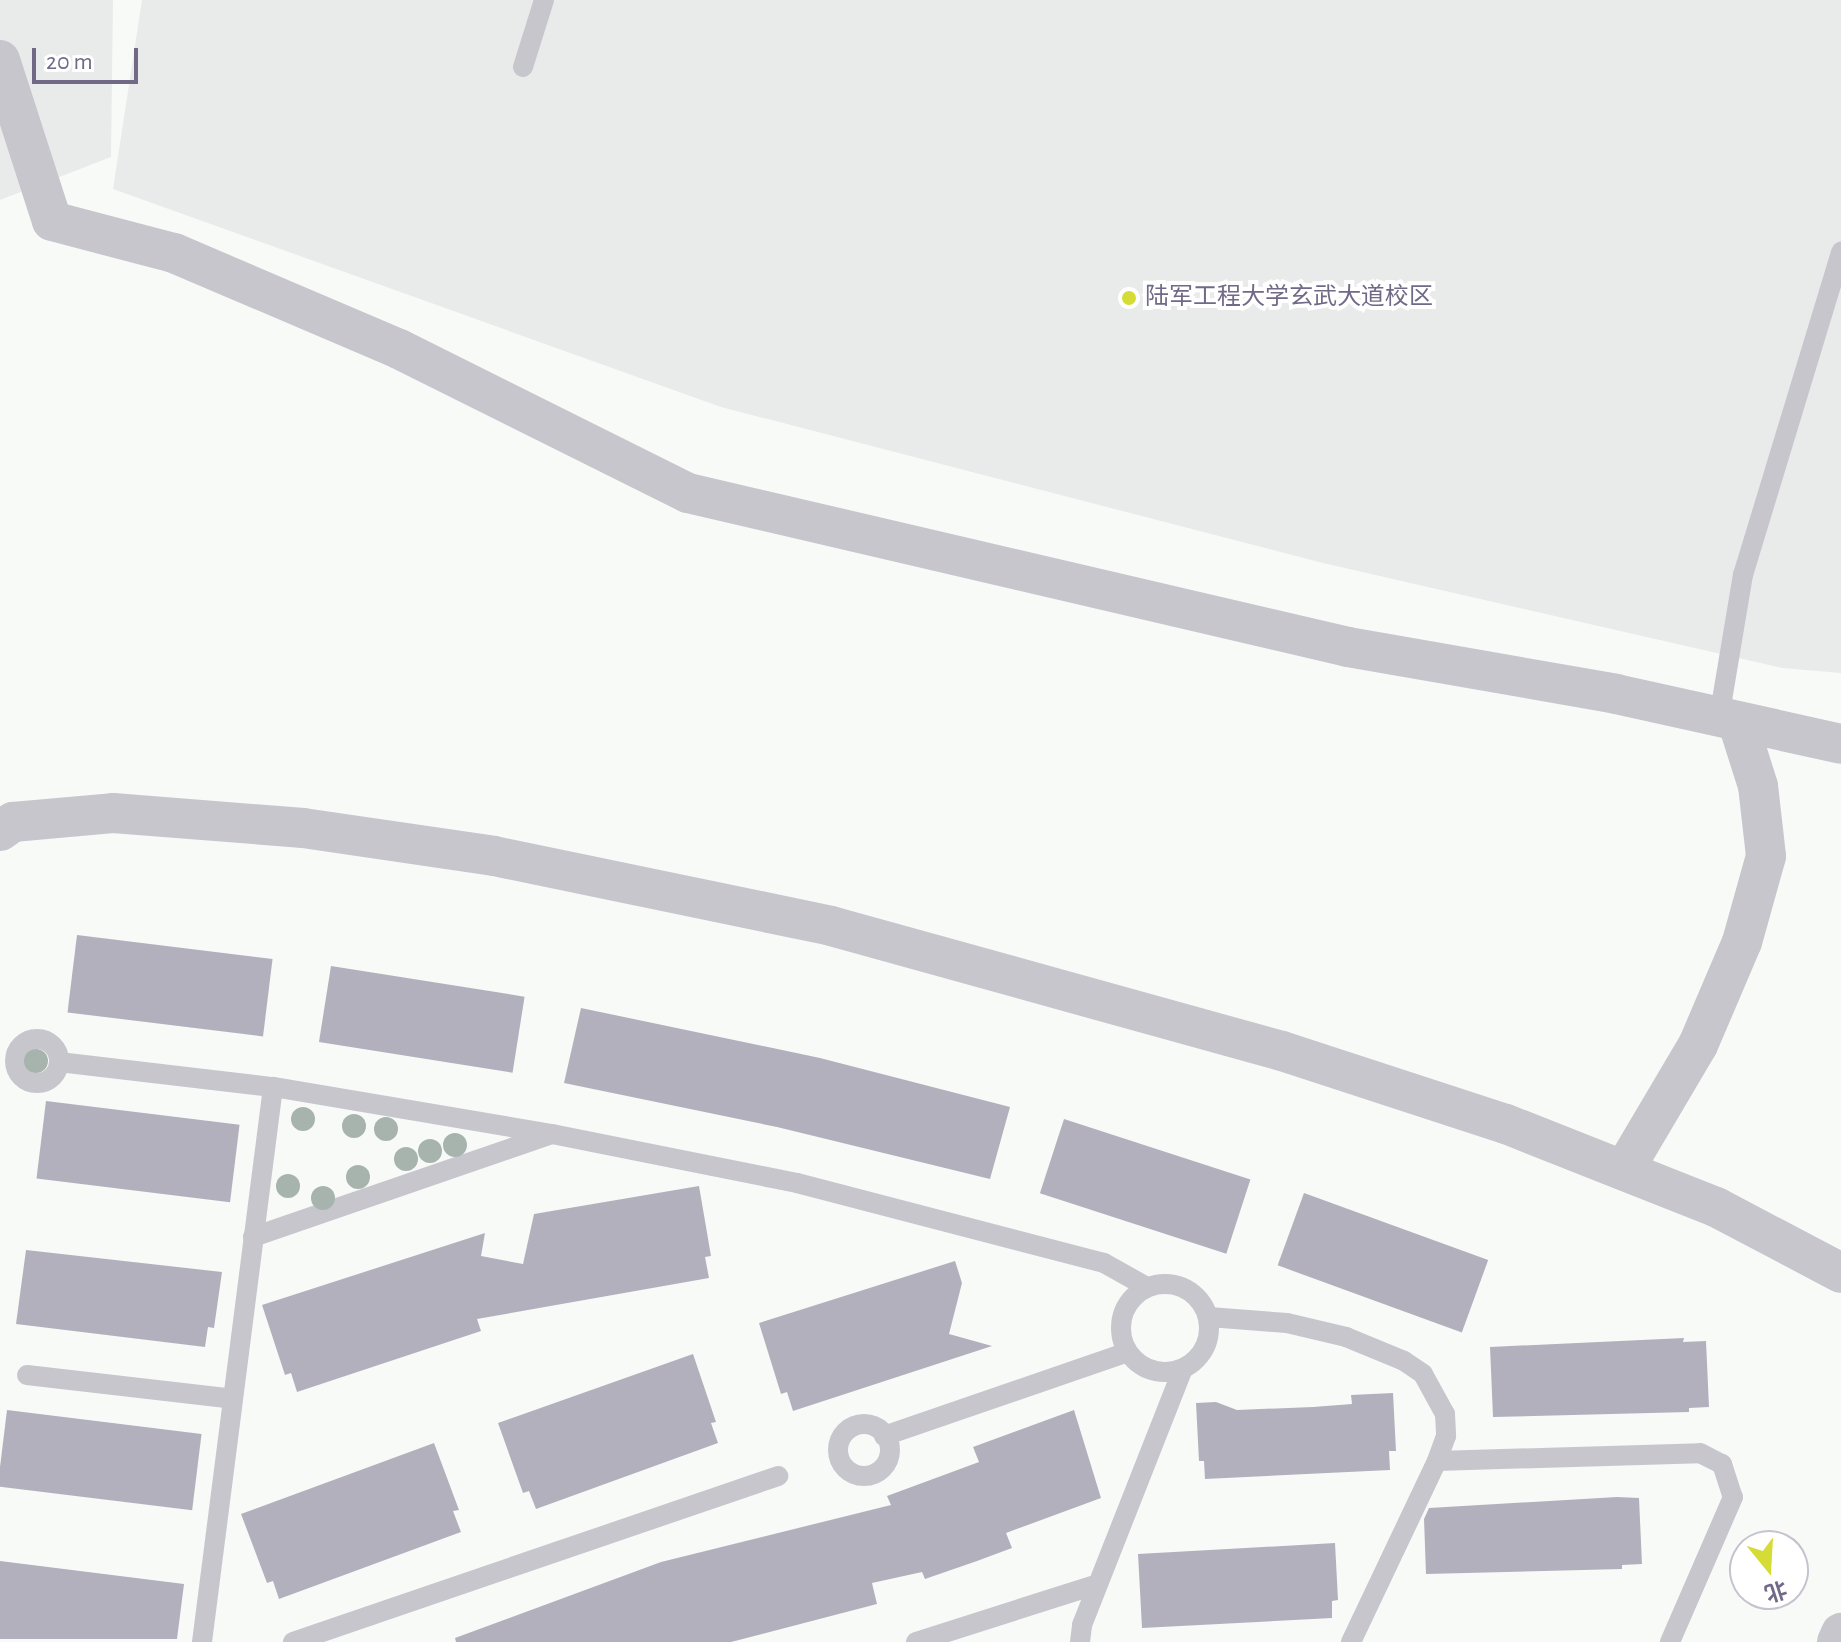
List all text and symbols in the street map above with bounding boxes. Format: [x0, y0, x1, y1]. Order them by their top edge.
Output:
scale bar [36, 32, 142, 82]
text: 20 m [46, 50, 93, 74]
place label: 陆军工程大学玄武大道校区 [1145, 284, 1433, 312]
marker: 陆军工程大学玄武大道校区 [1120, 289, 1138, 307]
north arrow [1729, 1530, 1809, 1610]
text: 北 [1762, 1577, 1790, 1605]

